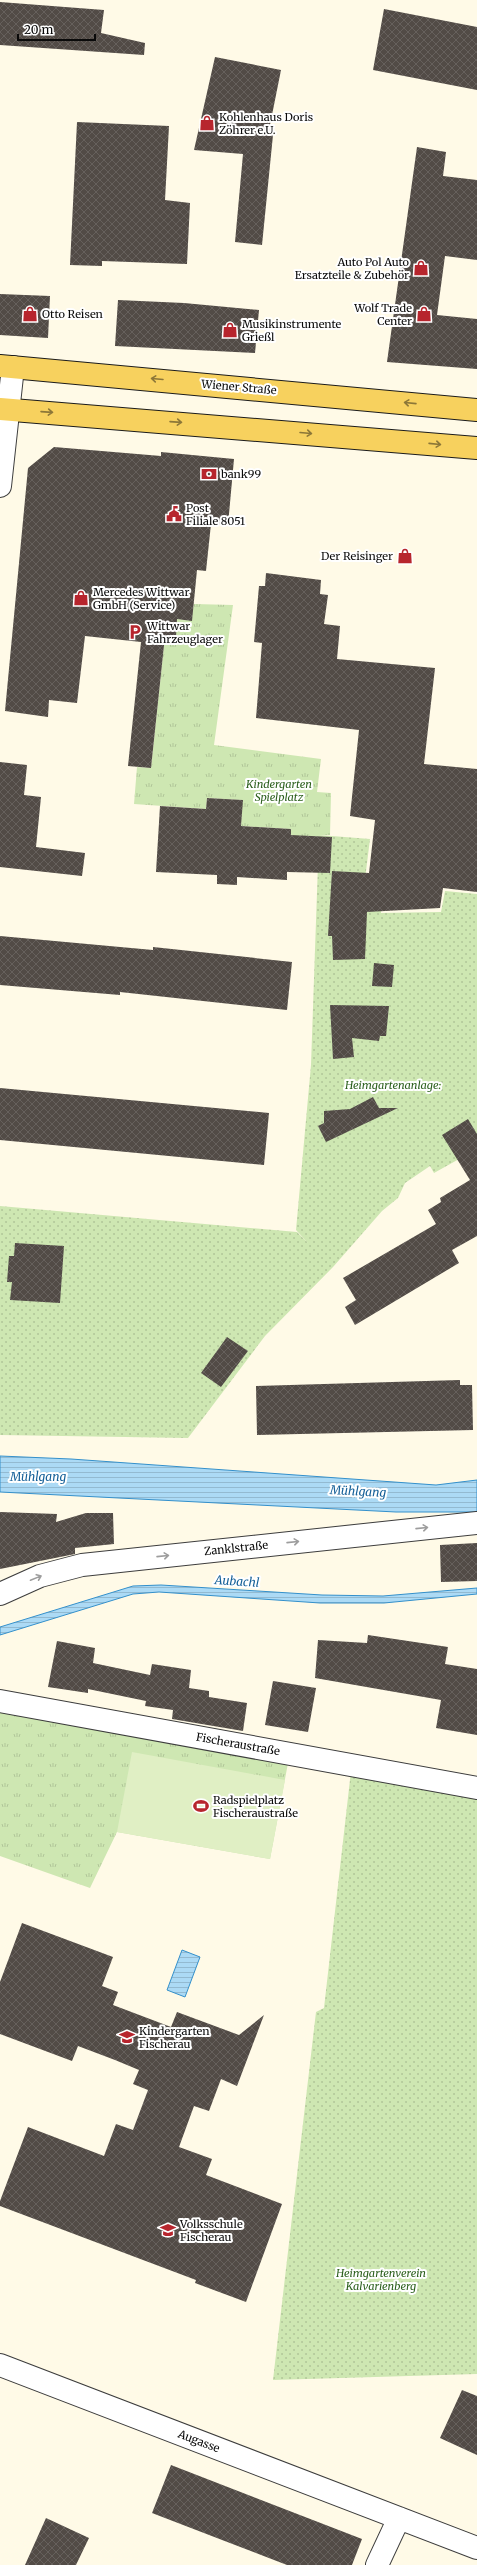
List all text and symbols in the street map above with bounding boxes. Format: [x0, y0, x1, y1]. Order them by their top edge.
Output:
scale bar [18, 16, 95, 42]
text: 20 m [24, 22, 53, 37]
place label: Kohlenhaus Doris Zöhrer e.U. [219, 110, 313, 137]
shop icon: Kohlenhaus Doris Zöhrer e.U. [198, 114, 216, 132]
place label: Auto Pol Auto Ersatzteile & Zubehör [295, 255, 410, 282]
shop icon: Auto Pol Auto Ersatzteile & Zubehör [412, 259, 430, 277]
place label: Wolf Trade Center [353, 301, 412, 328]
shop icon: Otto Reisen [21, 305, 39, 323]
shop icon: Wolf Trade Center [415, 305, 433, 323]
place label: Otto Reisen [42, 307, 104, 321]
place label: Musikinstrumente Grießl [242, 317, 342, 344]
shop icon: Musikinstrumente Grießl [221, 321, 239, 339]
one-way arrow [151, 376, 164, 383]
street label: Wiener Straße [200, 377, 277, 397]
one-way arrow [404, 400, 417, 407]
one-way arrow [40, 409, 53, 416]
one-way arrow [169, 419, 182, 426]
one-way arrow [299, 429, 312, 436]
one-way arrow [428, 440, 441, 447]
bank icon: bank99 [200, 465, 218, 483]
place label: bank99 [220, 467, 261, 481]
place label: Post Filiale 8051 [186, 501, 245, 528]
public building icon: Post Filiale 8051 [165, 505, 183, 523]
shop icon: Der Reisinger [396, 547, 414, 565]
place label: Der Reisinger [321, 549, 393, 563]
place label: Mercedes Wittwar GmbH (Service) [93, 585, 189, 612]
shop icon: Mercedes Wittwar GmbH (Service) [72, 589, 90, 607]
place label: Wittwar Fahrzeuglager [146, 619, 223, 646]
parking icon: Wittwar Fahrzeuglager [126, 623, 144, 641]
park label: Kindergarten Spielplatz [245, 777, 312, 804]
park label: Heimgartenanlage: [344, 1078, 441, 1092]
water label: Mühlgang [9, 1469, 66, 1484]
water label: Mühlgang [329, 1482, 387, 1500]
one-way arrow [415, 1525, 428, 1532]
street label: Zanklstraße [203, 1538, 269, 1558]
one-way arrow [286, 1538, 299, 1546]
one-way arrow [156, 1552, 169, 1560]
water label: Aubachl [213, 1572, 260, 1590]
one-way arrow [29, 1574, 41, 1582]
street label: Fischeraustraße [195, 1730, 281, 1758]
place label: Radspielplatz Fischeraustraße [213, 1793, 298, 1820]
sports icon: Radspielplatz Fischeraustraße [192, 1797, 210, 1815]
place label: Kindergarten Fischerau [139, 2024, 210, 2051]
school or university icon: Kindergarten Fischerau [118, 2028, 136, 2046]
place label: Volksschule Fischerau [179, 2217, 243, 2244]
school or university icon: Volksschule Fischerau [159, 2221, 177, 2239]
park label: Heimgartenverein Kalvarienberg [335, 2266, 426, 2293]
street label: Augasse [175, 2426, 222, 2455]

